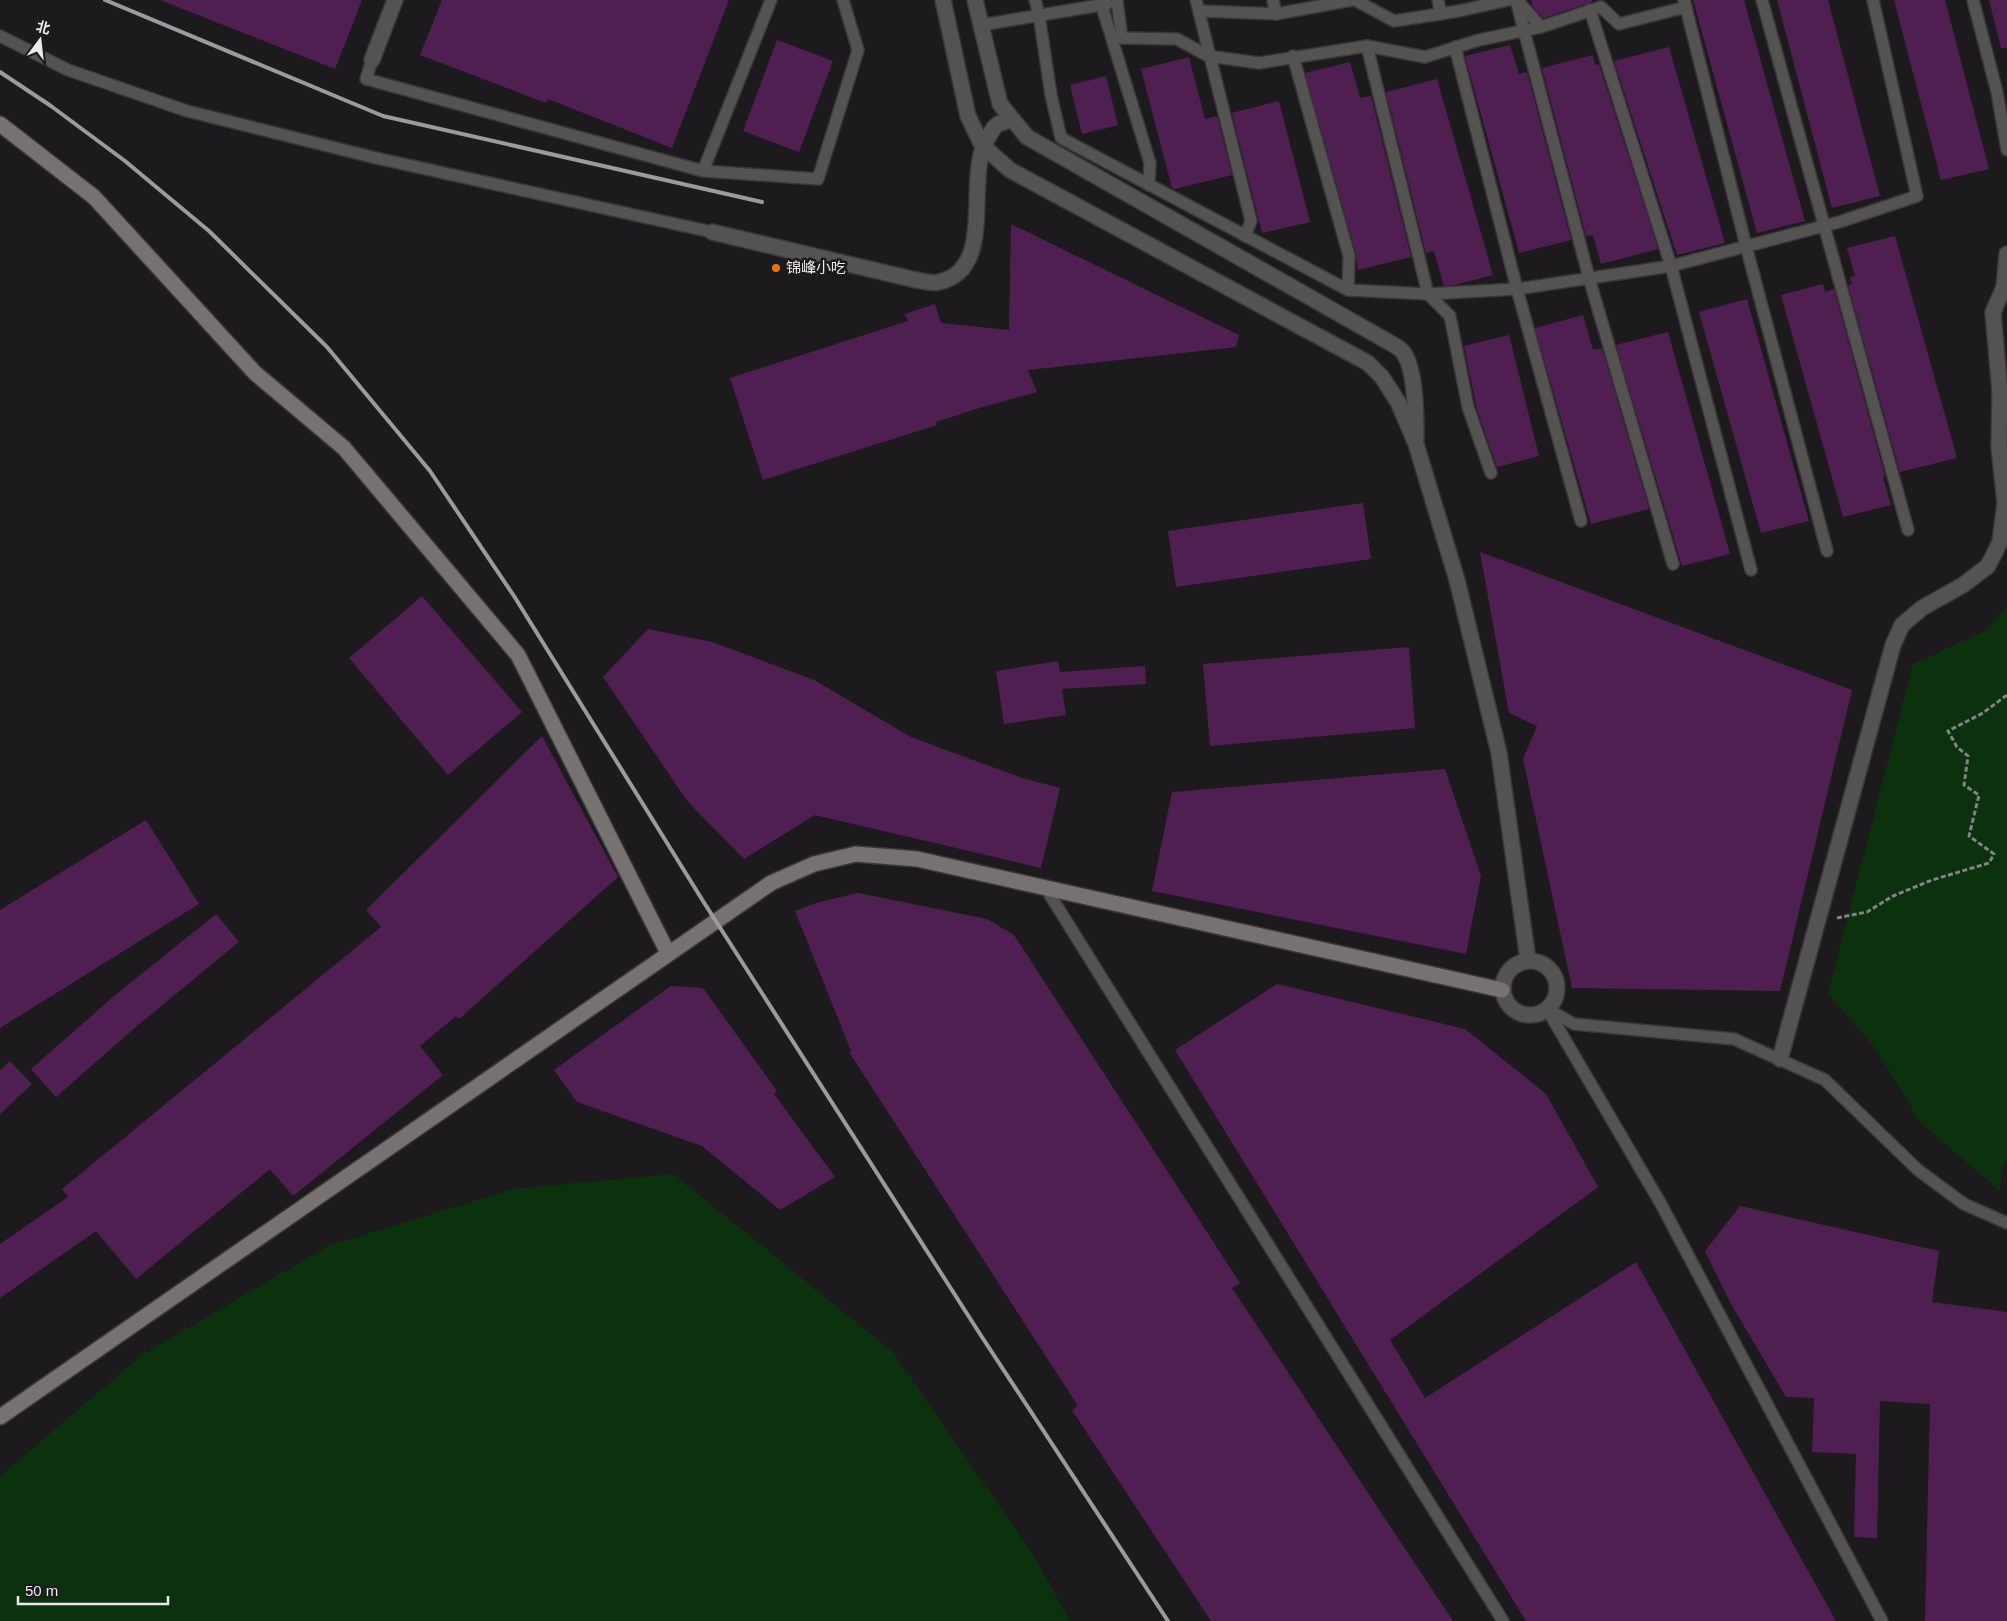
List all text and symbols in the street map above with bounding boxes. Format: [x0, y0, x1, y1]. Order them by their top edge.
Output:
north arrow [15, 15, 65, 65]
text: 北 [35, 18, 52, 37]
place label: 锦峰小吃 [786, 259, 846, 276]
marker: 锦峰小吃 [770, 262, 782, 274]
scale bar [18, 1574, 168, 1606]
text: 50 m [25, 1582, 58, 1599]

